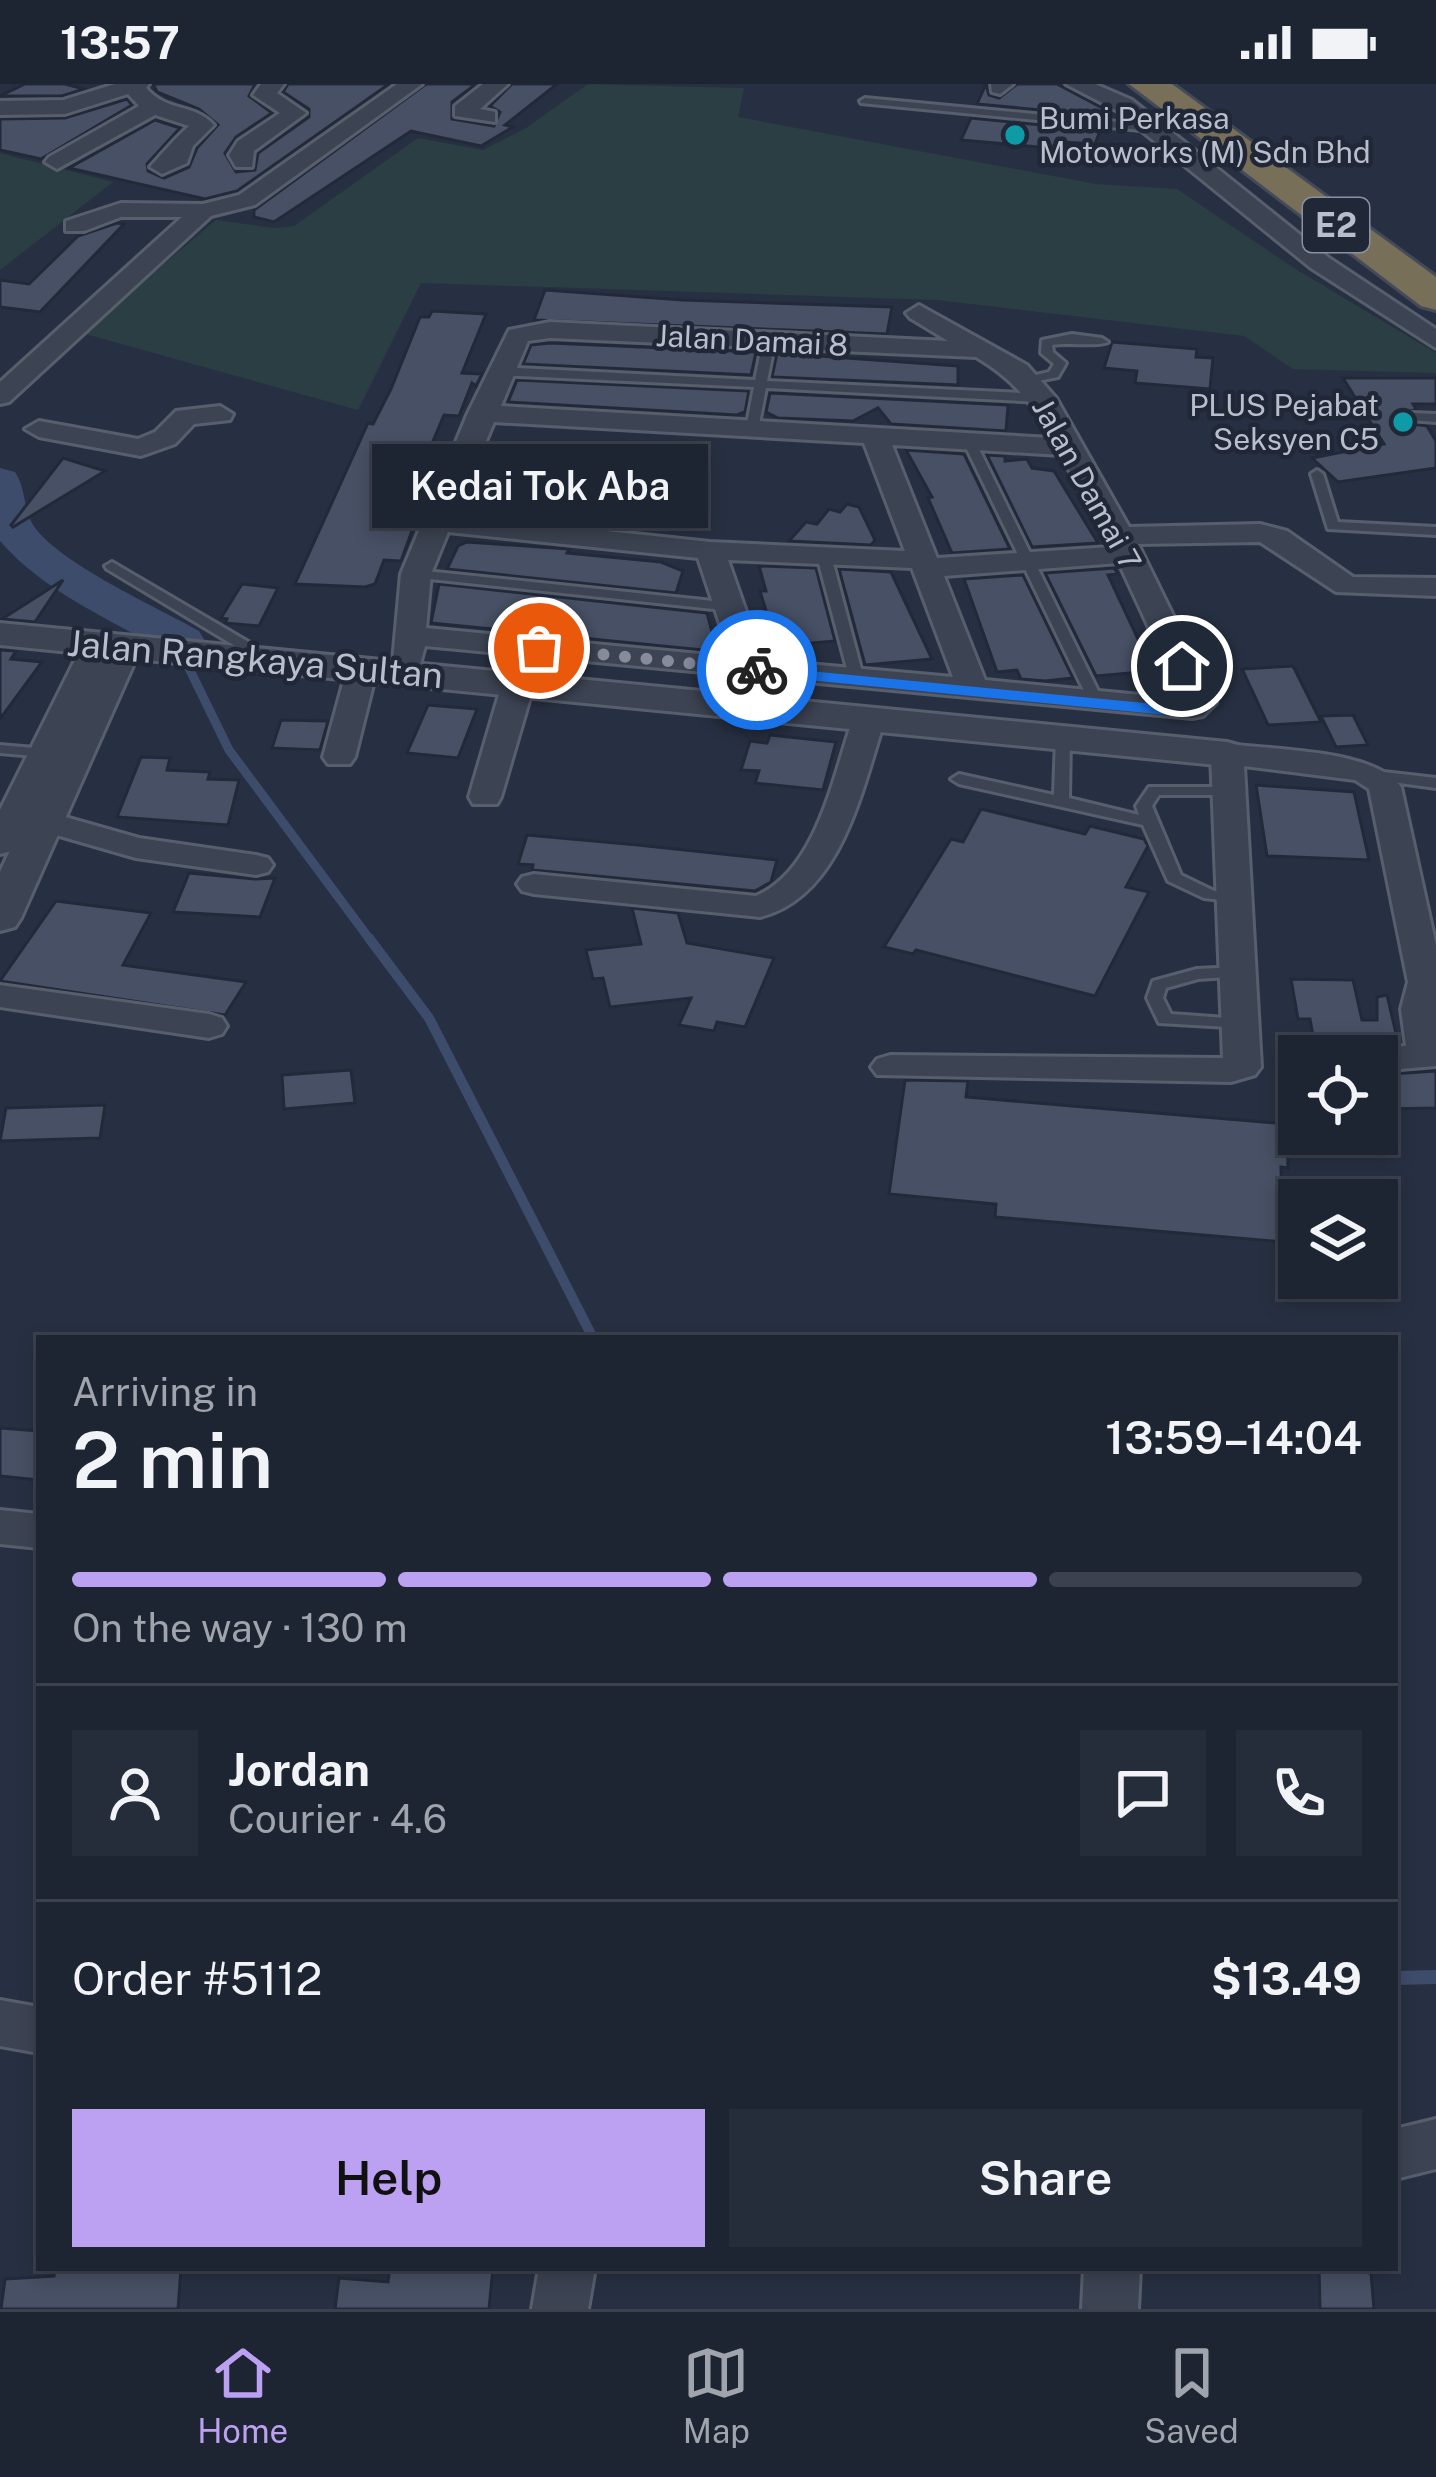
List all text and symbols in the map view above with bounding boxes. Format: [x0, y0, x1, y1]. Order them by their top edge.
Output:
text: 13:57 [60, 16, 180, 69]
place label: Bumi Perkasa Motoworks (M) Sdn Bhd [1039, 100, 1371, 170]
marker: Bumi Perkasa Motoworks (M) Sdn Bhd [1002, 122, 1028, 148]
road number: E2 [1303, 198, 1369, 252]
street label: Jalan Damai 8 [655, 317, 849, 363]
place label: PLUS Pejabat Seksyen C5 [1189, 387, 1379, 457]
street label: Jalan Damai 7 [1025, 392, 1149, 576]
marker: PLUS Pejabat Seksyen C5 [1390, 409, 1416, 435]
callout: Kedai Tok Aba [371, 444, 707, 528]
text: Kedai Tok Aba [410, 463, 670, 509]
pin [488, 597, 590, 699]
courier [697, 610, 817, 730]
icon: bag [506, 615, 572, 681]
pin [1131, 615, 1233, 717]
street label: Jalan Rangkaya Sultan [65, 622, 445, 696]
icon: home [1149, 633, 1215, 699]
icon: bike [724, 637, 790, 703]
map controls [1278, 1035, 1398, 1299]
button: locate [1278, 1035, 1398, 1155]
button: layers [1278, 1179, 1398, 1299]
text: Arriving in [72, 1369, 258, 1415]
text: 13:59–14:04 [1105, 1411, 1362, 1464]
text: 2 min [72, 1414, 273, 1506]
text: On the way · 130 m [72, 1605, 408, 1651]
button: person [72, 1730, 198, 1856]
button: chat [1080, 1730, 1206, 1856]
button: phone [1236, 1730, 1362, 1856]
text: Jordan [228, 1743, 370, 1796]
text: Courier · 4.6 [228, 1796, 447, 1842]
text: Order #5112 [72, 1952, 322, 2005]
text: $13.49 [1211, 1952, 1362, 2005]
button: Help [72, 2109, 705, 2247]
button: Share [729, 2109, 1362, 2247]
tab: Home [197, 2340, 288, 2450]
tab: Map [683, 2340, 750, 2450]
tab: Saved [1144, 2340, 1239, 2450]

